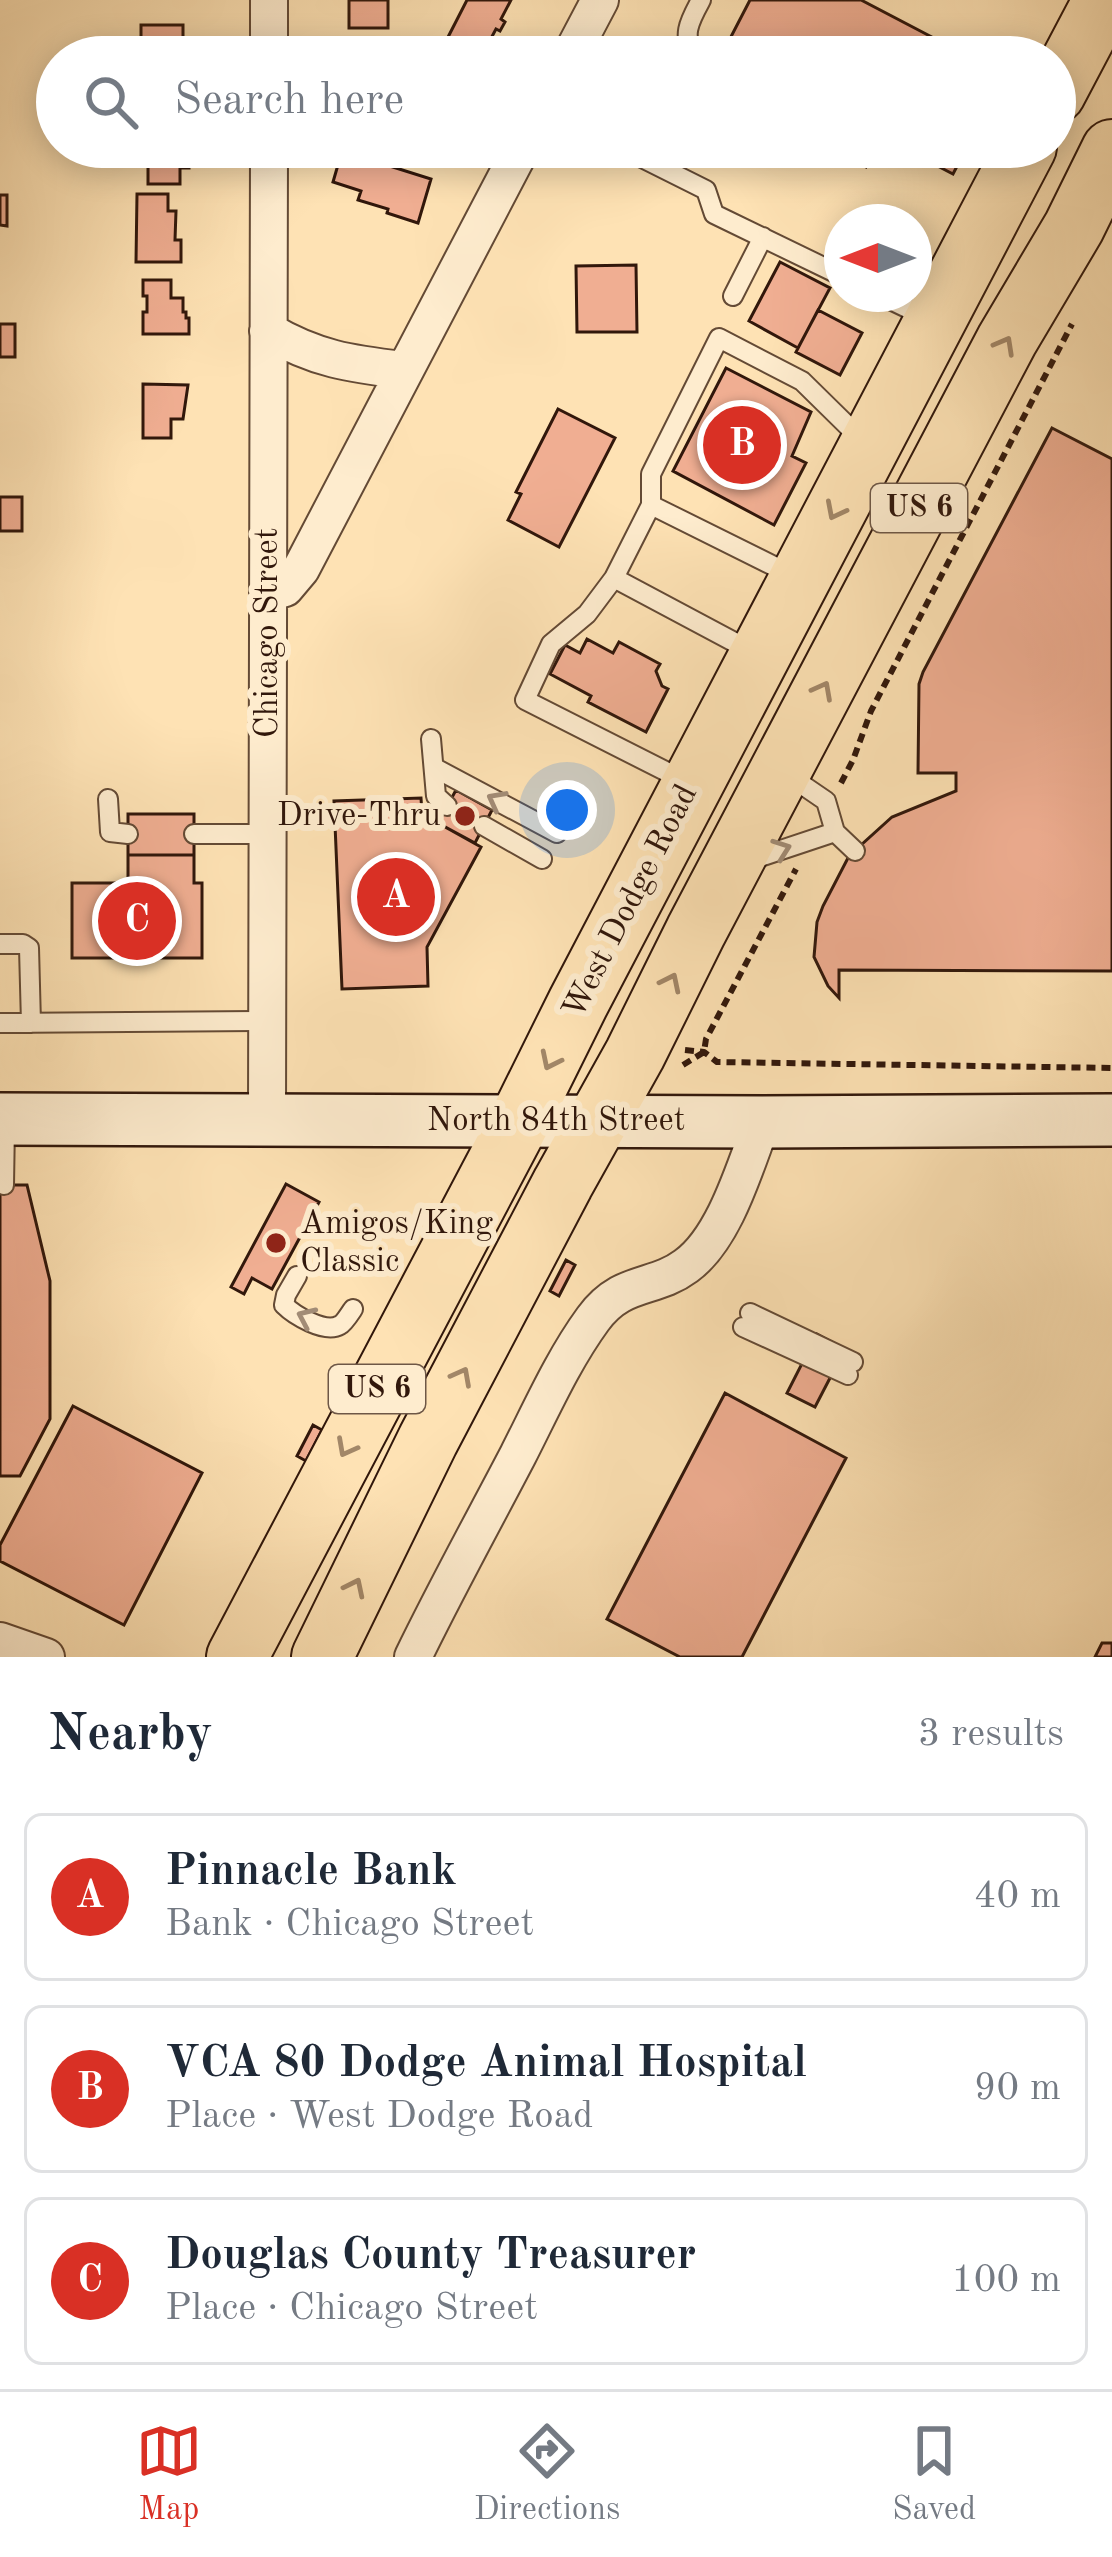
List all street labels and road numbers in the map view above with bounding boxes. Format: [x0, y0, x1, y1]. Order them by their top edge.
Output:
road number: US 6 [871, 484, 967, 532]
street label: Chicago Street [252, 528, 285, 738]
street label: West Dodge Road [558, 780, 704, 1024]
street label: North 84th Street [427, 1105, 685, 1138]
road number: US 6 [329, 1365, 425, 1413]

